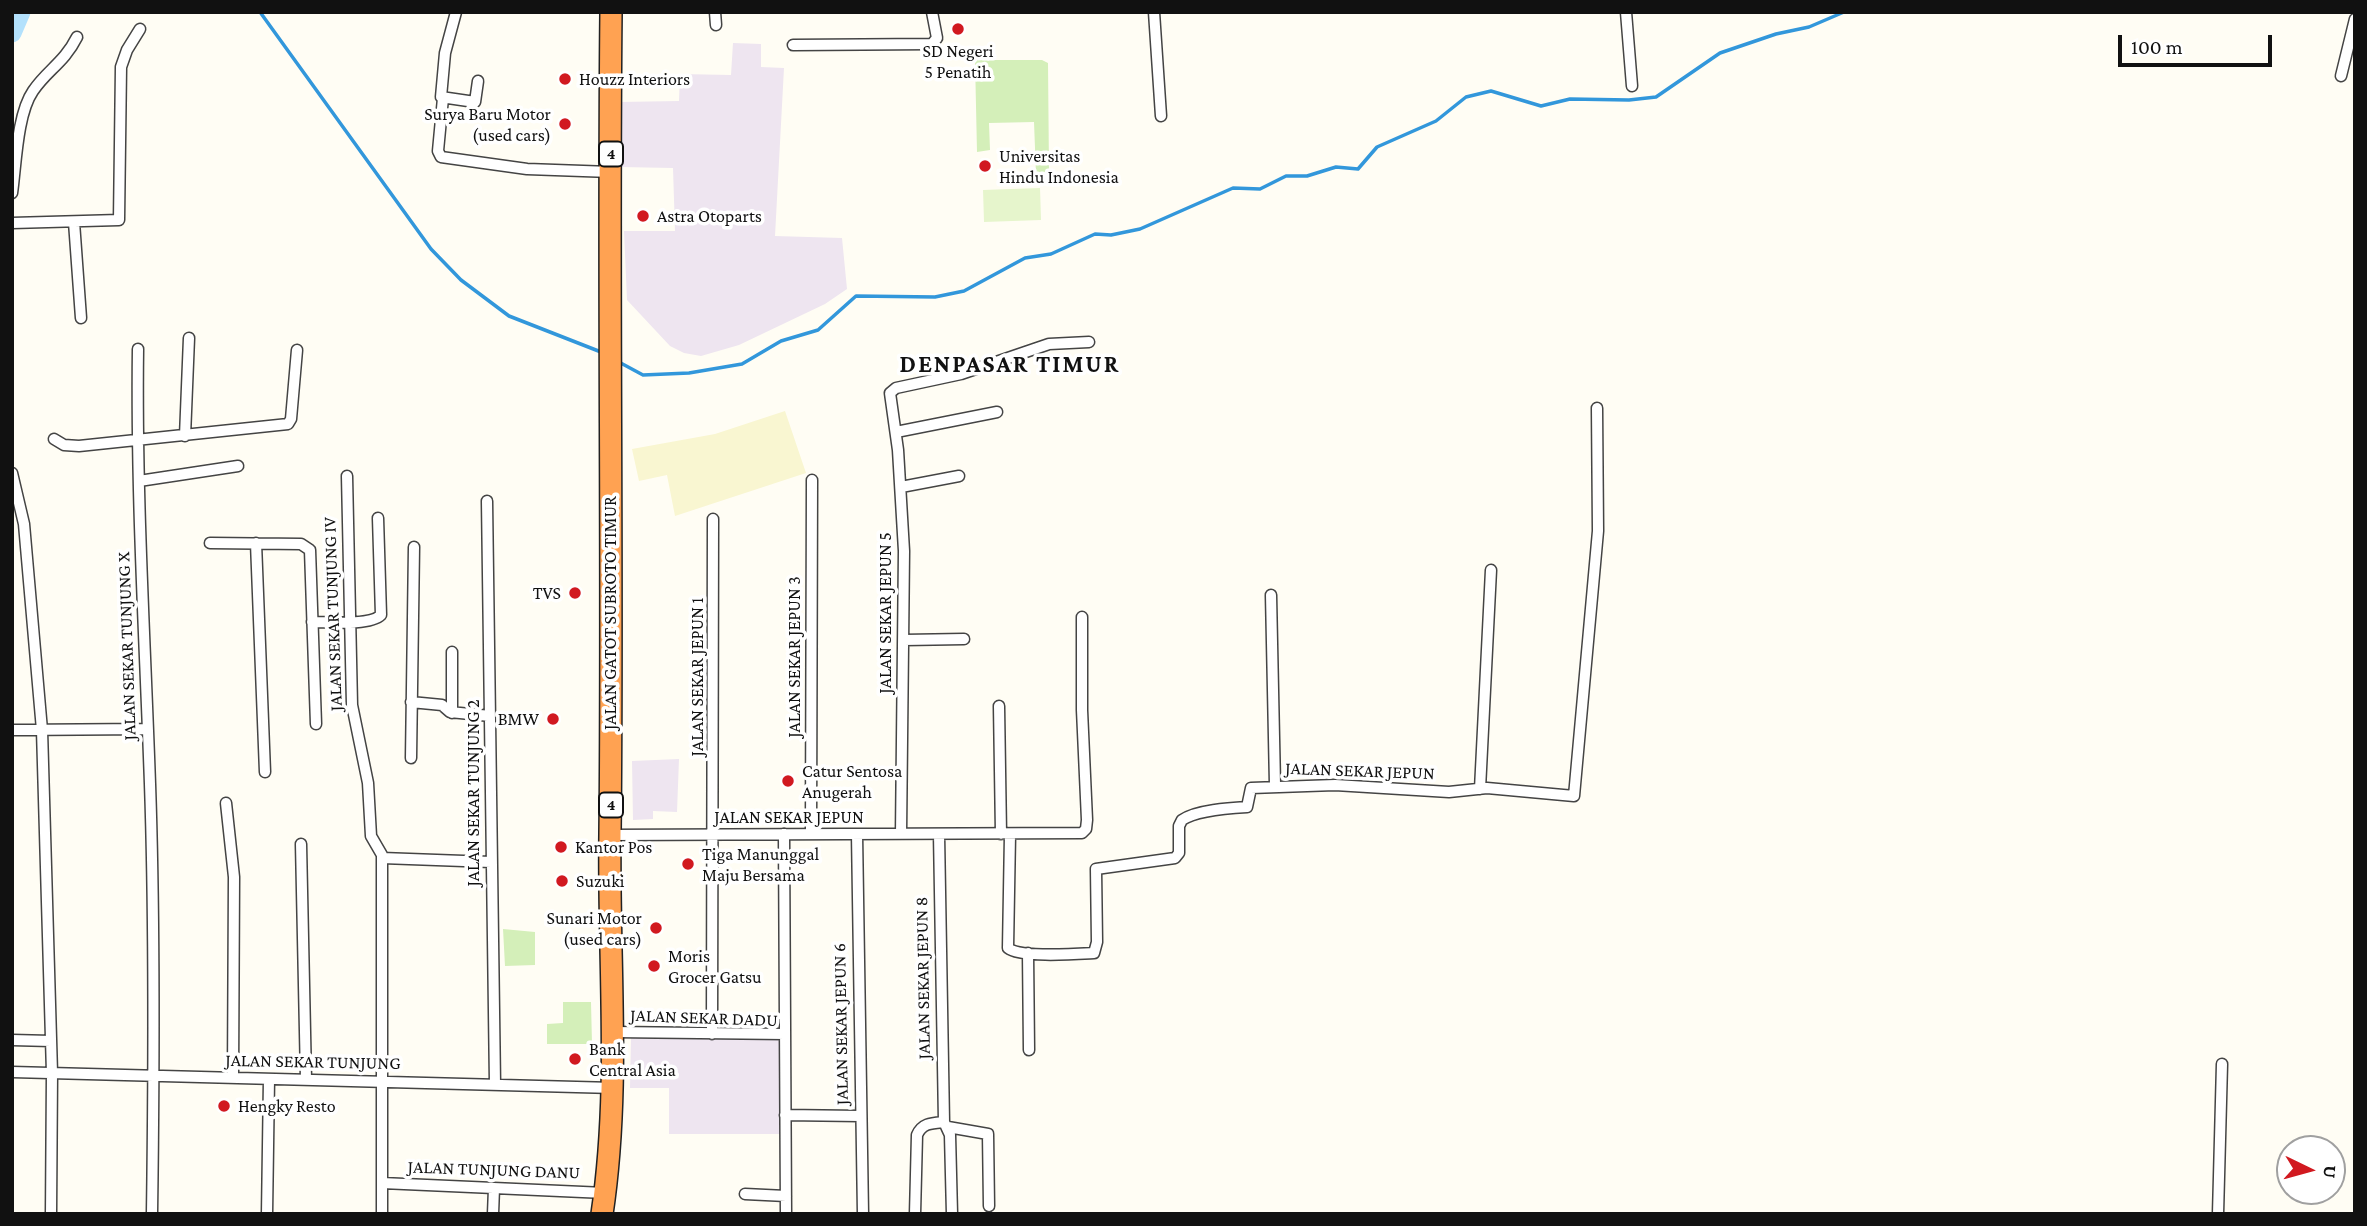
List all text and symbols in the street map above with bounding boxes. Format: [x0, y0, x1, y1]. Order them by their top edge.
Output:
marker: SD Negeri 5 Penatih [950, 21, 966, 37]
scale bar [2122, 21, 2276, 65]
text: 100 m [2131, 35, 2183, 59]
place label: SD Negeri 5 Penatih [922, 40, 994, 82]
place label: Houzz Interiors [579, 68, 690, 90]
marker: Houzz Interiors [557, 71, 573, 87]
place label: Surya Baru Motor (used cars) [424, 103, 551, 146]
marker: Surya Baru Motor (used cars) [557, 116, 573, 132]
road number: 4 [599, 142, 623, 166]
place label: Universitas Hindu Indonesia [999, 145, 1119, 188]
marker: Universitas Hindu Indonesia [977, 158, 993, 174]
place label: Astra Otoparts [657, 205, 762, 227]
marker: Astra Otoparts [635, 208, 651, 224]
district label: DENPASAR TIMUR [901, 351, 1119, 379]
street label: JALAN GATOT SUBROTO TIMUR [599, 496, 621, 730]
street label: JALAN SEKAR TUNJUNG IV [319, 516, 347, 712]
street label: JALAN SEKAR JEPUN 5 [874, 532, 896, 694]
street label: JALAN SEKAR TUNJUNG X [113, 551, 141, 741]
street label: JALAN SEKAR JEPUN 3 [783, 576, 805, 738]
place label: TVS [533, 582, 561, 604]
marker: TVS [567, 585, 583, 601]
street label: JALAN SEKAR JEPUN 1 [686, 598, 708, 756]
street label: JALAN SEKAR TUNJUNG 2 [462, 699, 484, 887]
place label: BMW [498, 708, 539, 730]
marker: BMW [545, 711, 561, 727]
street label: JALAN SEKAR JEPUN [1285, 758, 1435, 784]
place label: Catur Sentosa Anugerah [802, 760, 902, 802]
marker: Catur Sentosa Anugerah [780, 773, 796, 789]
road number: 4 [599, 792, 623, 818]
street label: JALAN SEKAR JEPUN [714, 806, 864, 828]
place label: Kantor Pos [575, 836, 652, 858]
marker: Kantor Pos [553, 839, 569, 855]
place label: Tiga Manunggal Maju Bersama [702, 843, 819, 886]
marker: Tiga Manunggal Maju Bersama [680, 856, 696, 872]
place label: Suzuki [576, 870, 624, 892]
marker: Suzuki [554, 873, 570, 889]
street label: JALAN SEKAR JEPUN 8 [911, 897, 935, 1059]
place label: Sunari Motor (used cars) [547, 907, 642, 950]
marker: Sunari Motor (used cars) [648, 920, 664, 936]
street label: JALAN SEKAR JEPUN 6 [829, 943, 853, 1105]
place label: Moris Grocer Gatsu [668, 945, 762, 988]
marker: Moris Grocer Gatsu [646, 958, 662, 974]
street label: JALAN SEKAR DADU [630, 1005, 778, 1031]
place label: Bank Central Asia [589, 1038, 676, 1080]
street label: JALAN SEKAR TUNJUNG [225, 1050, 401, 1074]
marker: Bank Central Asia [567, 1051, 583, 1067]
place label: Hengky Resto [238, 1095, 336, 1117]
marker: Hengky Resto [216, 1098, 232, 1114]
north arrow [2276, 1135, 2346, 1205]
street label: JALAN TUNJUNG DANU [407, 1156, 581, 1184]
text: U [2319, 1164, 2341, 1179]

